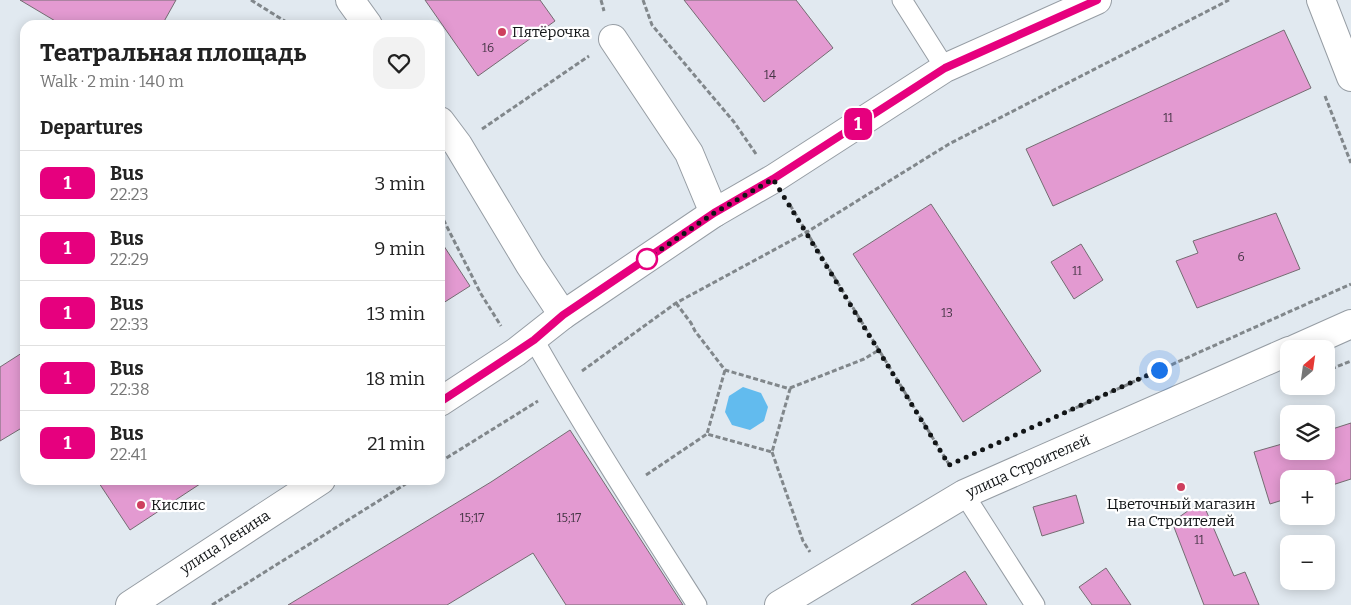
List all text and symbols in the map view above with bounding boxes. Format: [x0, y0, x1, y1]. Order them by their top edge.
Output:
place label: Пятёрочка [512, 23, 590, 41]
marker: Пятёрочка [496, 26, 508, 38]
button: heart [373, 37, 425, 89]
text: Театральная площадь [40, 39, 306, 67]
house number: 16 [482, 41, 494, 55]
house number: 14 [764, 68, 776, 82]
text: Walk · 2 min · 140 m [40, 72, 184, 91]
line badge: 1 [842, 108, 874, 140]
house number: 11 [1163, 111, 1173, 125]
text: 1 [854, 113, 862, 135]
text: Departures [40, 116, 143, 139]
text: Bus [110, 162, 144, 185]
text: 1 [64, 172, 71, 194]
text: 3 min [375, 172, 425, 195]
text: 22:23 [110, 185, 149, 204]
text: Bus [110, 227, 144, 250]
text: 1 [64, 237, 71, 259]
text: 9 min [374, 237, 425, 260]
unlabelled marker [636, 248, 658, 270]
text: 22:29 [110, 250, 149, 269]
house number: 6 [1237, 250, 1245, 264]
house number: 11 [1072, 264, 1082, 278]
text: Bus [110, 292, 144, 315]
text: 1 [64, 302, 71, 324]
text: 13 min [367, 302, 425, 325]
house number: 13 [941, 306, 953, 320]
text: 22:33 [110, 315, 149, 334]
north arrow [1280, 340, 1335, 395]
map controls [1280, 340, 1335, 590]
text: Bus [110, 357, 144, 380]
your location [1147, 358, 1172, 383]
text: 1 [64, 367, 71, 389]
text: 18 min [366, 367, 425, 390]
text: 22:38 [110, 380, 150, 399]
button: layers [1280, 405, 1335, 460]
text: Bus [110, 422, 144, 445]
street label: улица Строителей [962, 431, 1093, 502]
text: 1 [64, 432, 71, 454]
text: 21 min [367, 432, 425, 455]
text: 22:41 [110, 445, 147, 464]
button: + [1280, 470, 1335, 525]
marker: Цветочный магазин на Строителей [1175, 481, 1187, 493]
place label: Цветочный магазин на Строителей [1107, 495, 1255, 530]
place label: Кислис [151, 496, 206, 514]
marker: Кислис [135, 499, 147, 511]
street label: улица Ленина [176, 506, 273, 578]
house number: 15;17 [460, 511, 484, 525]
house number: 15;17 [557, 511, 581, 525]
house number: 11 [1194, 533, 1204, 547]
button: − [1280, 535, 1335, 590]

